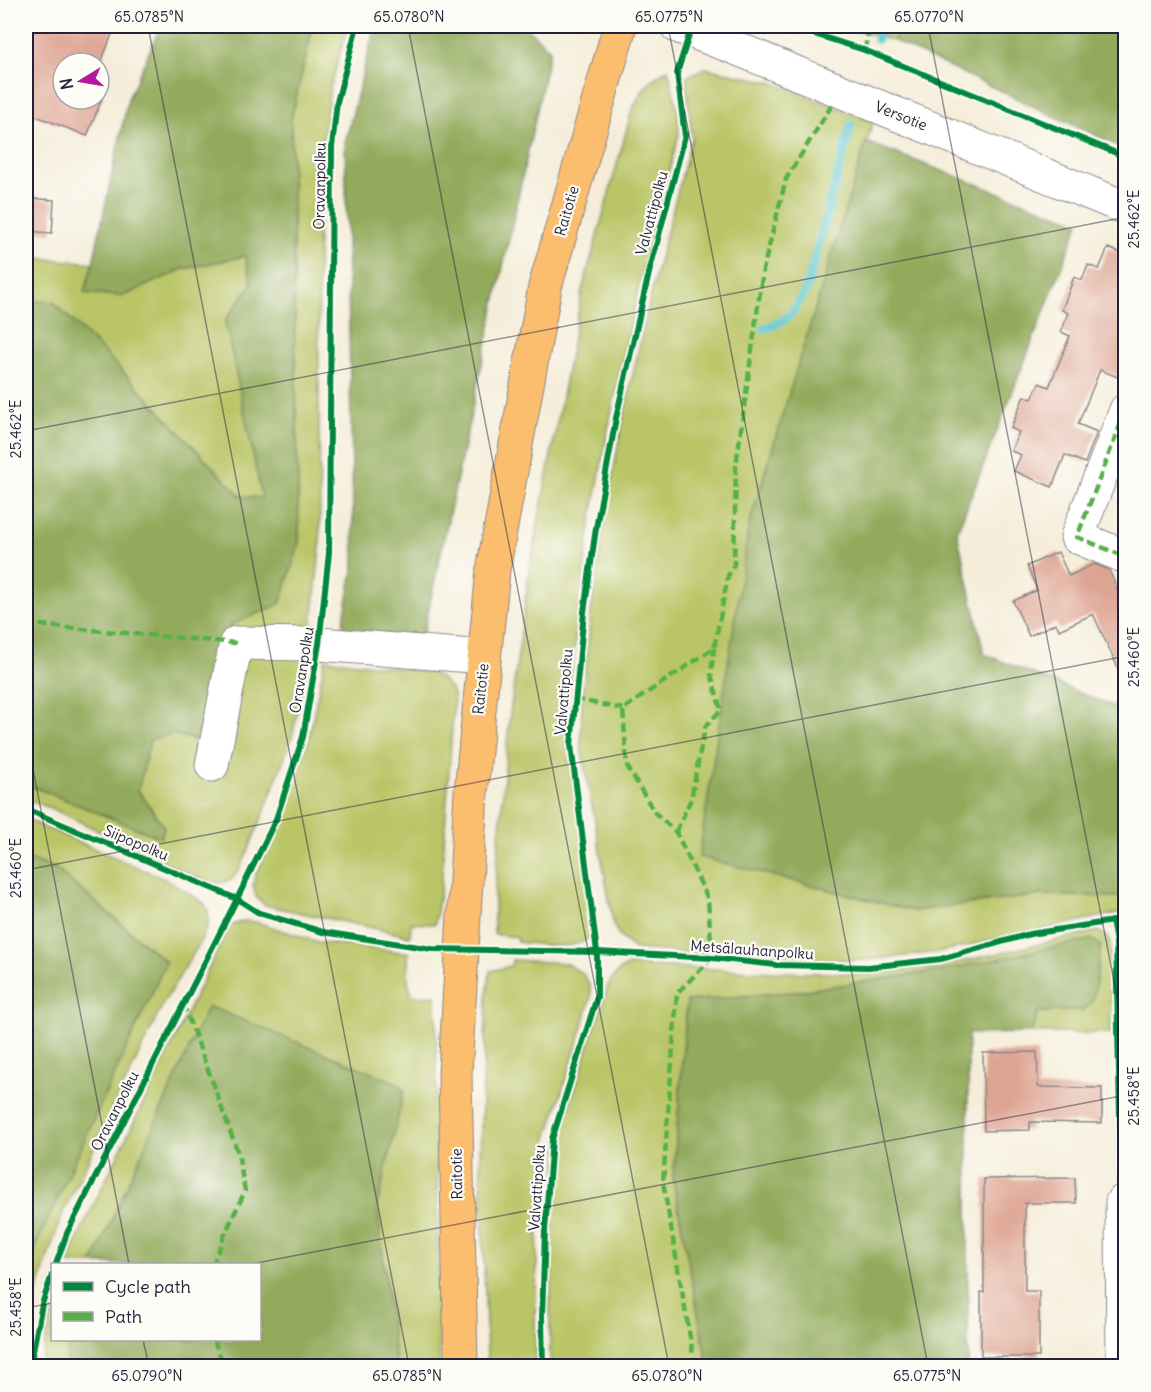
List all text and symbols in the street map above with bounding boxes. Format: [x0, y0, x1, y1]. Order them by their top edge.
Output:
text: 65.0785°N [114, 7, 184, 26]
text: 65.0780°N [373, 7, 445, 26]
text: 65.0775°N [635, 7, 703, 26]
text: 65.0770°N [894, 7, 964, 26]
north arrow [51, 51, 111, 111]
text: N [55, 77, 77, 91]
street label: Versotie [872, 96, 930, 135]
street label: Oravanpolku [309, 142, 330, 230]
street label: Valvattipolku [631, 168, 672, 257]
street label: Raitotie [550, 184, 583, 238]
text: 25.462°E [1124, 189, 1143, 249]
text: 25.462°E [6, 399, 25, 459]
street label: Oravanpolku [285, 625, 318, 715]
text: 25.460°E [1124, 626, 1143, 687]
street label: Valvattipolku [550, 648, 577, 736]
street label: Raitotie [468, 662, 493, 715]
street label: Siipopolku [101, 820, 172, 865]
text: 25.460°E [6, 837, 25, 898]
street label: Metsälauhanpolku [690, 936, 815, 963]
text: 25.458°E [1124, 1066, 1143, 1126]
street label: Oravanpolku [86, 1067, 143, 1154]
street label: Valvattipolku [524, 1144, 549, 1232]
street label: Raitotie [447, 1148, 466, 1200]
legend [51, 1263, 261, 1341]
text: Cycle path [105, 1275, 191, 1298]
text: 25.458°E [6, 1277, 25, 1337]
text: Path [105, 1305, 142, 1328]
text: 65.0790°N [111, 1366, 183, 1385]
text: 65.0785°N [372, 1366, 442, 1385]
text: 65.0780°N [631, 1366, 703, 1385]
text: 65.0775°N [893, 1366, 961, 1385]

